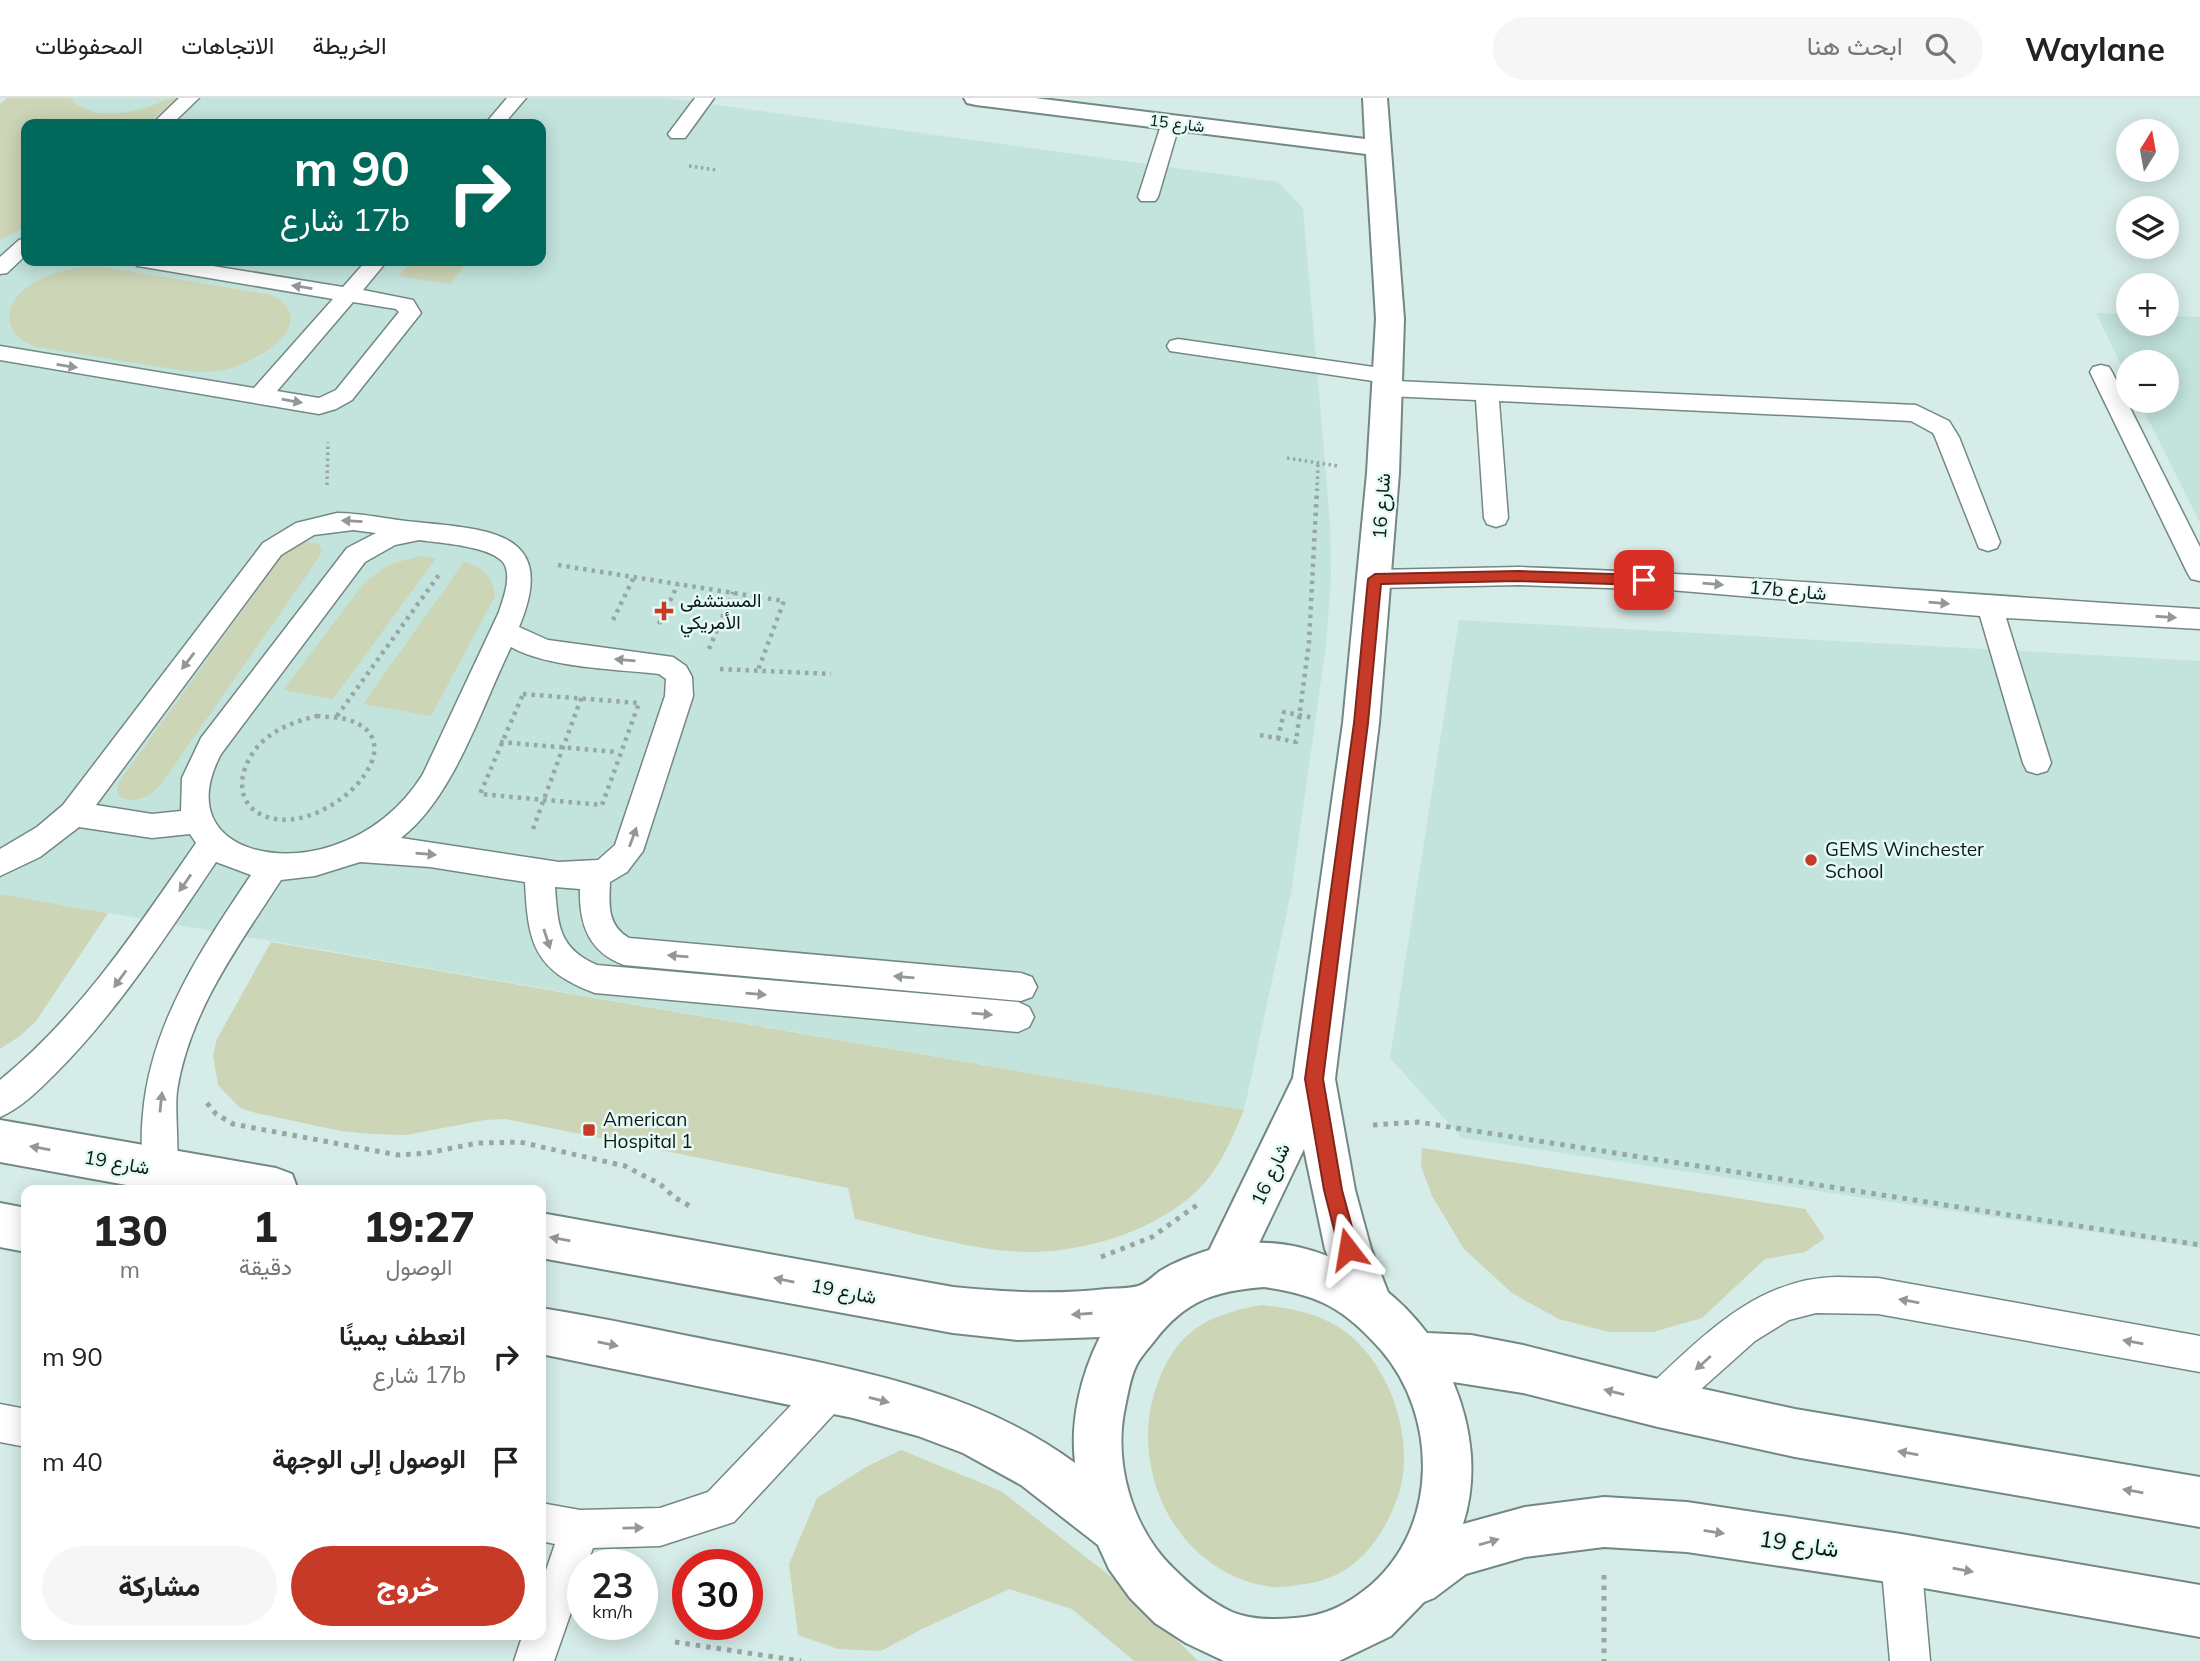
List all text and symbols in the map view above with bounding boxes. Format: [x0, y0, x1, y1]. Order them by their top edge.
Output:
search box [1493, 17, 1983, 80]
text: Waylane [2025, 28, 2165, 69]
text: ابحث هنا [1807, 29, 1903, 62]
icon: search [1921, 29, 1959, 67]
text: المحفوظات [35, 30, 143, 60]
text: الاتجاهات [181, 30, 274, 60]
text: الخريطة [312, 30, 387, 60]
street label: شارع 15 [1148, 110, 1206, 138]
north arrow [2116, 119, 2179, 182]
map controls [2116, 119, 2179, 413]
text: 90 m [294, 137, 410, 198]
icon: right [434, 147, 525, 238]
button: layers [2116, 196, 2179, 259]
text: 17b شارع [280, 199, 410, 239]
button: + [2116, 273, 2179, 336]
one-way arrow [291, 281, 313, 292]
button: − [2116, 350, 2179, 413]
one-way arrow [56, 360, 78, 371]
one-way arrow [281, 396, 303, 407]
street label: شارع 16 [1367, 472, 1396, 540]
one-way arrow [341, 515, 363, 526]
pin [1614, 550, 1674, 610]
icon: arrive [1625, 561, 1663, 599]
street label: 17b شارع [1748, 575, 1828, 606]
one-way arrow [1702, 579, 1724, 590]
place label: المستشفى الأمريكي [680, 588, 761, 638]
one-way arrow [1928, 598, 1950, 609]
marker: المستشفى الأمريكي [654, 601, 674, 621]
one-way arrow [2155, 612, 2177, 623]
one-way arrow [181, 652, 195, 670]
one-way arrow [614, 654, 636, 665]
one-way arrow [628, 826, 639, 847]
place label: GEMS Winchester School [1825, 837, 1984, 883]
one-way arrow [415, 848, 437, 859]
marker: GEMS Winchester School [1803, 852, 1819, 868]
one-way arrow [178, 874, 192, 892]
one-way arrow [543, 928, 553, 949]
one-way arrow [666, 950, 688, 961]
one-way arrow [113, 970, 127, 988]
one-way arrow [893, 971, 915, 982]
one-way arrow [745, 989, 767, 1000]
one-way arrow [971, 1009, 993, 1020]
one-way arrow [155, 1091, 166, 1113]
place label: American Hospital 1 [603, 1107, 693, 1153]
marker: American Hospital 1 [581, 1122, 597, 1138]
street label: شارع 16 [1245, 1139, 1296, 1209]
one-way arrow [29, 1142, 51, 1153]
street label: شارع 19 [82, 1144, 152, 1181]
text: 1 [253, 1200, 278, 1253]
text: 19:27 [363, 1200, 475, 1253]
text: 130 [92, 1204, 168, 1257]
position arrow [1311, 1212, 1385, 1286]
one-way arrow [549, 1233, 571, 1244]
text: دقيقة [239, 1252, 292, 1281]
text: الوصول [386, 1252, 452, 1281]
text: m [120, 1255, 140, 1284]
street label: شارع 19 [809, 1273, 879, 1310]
one-way arrow [773, 1274, 795, 1285]
one-way arrow [1898, 1296, 1920, 1307]
one-way arrow [1071, 1309, 1093, 1320]
text: انعطف يمينًا [339, 1319, 466, 1352]
one-way arrow [2122, 1336, 2144, 1347]
icon: right [487, 1338, 525, 1376]
one-way arrow [597, 1339, 619, 1350]
text: 90 m [42, 1340, 103, 1373]
one-way arrow [1695, 1354, 1712, 1370]
text: 17b شارع [372, 1360, 466, 1389]
one-way arrow [1603, 1386, 1625, 1397]
one-way arrow [868, 1394, 890, 1405]
text: الوصول إلى الوجهة [272, 1442, 466, 1475]
icon: arrive [487, 1443, 525, 1481]
text: 40 m [42, 1445, 103, 1478]
one-way arrow [1897, 1447, 1919, 1458]
one-way arrow [2122, 1485, 2144, 1496]
one-way arrow [622, 1522, 644, 1533]
street label: شارع 19 [1757, 1524, 1841, 1565]
one-way arrow [1703, 1526, 1725, 1537]
one-way arrow [1478, 1536, 1500, 1547]
button: مشاركة [42, 1546, 277, 1626]
button: خروج [291, 1546, 525, 1626]
speed limit sign: 30 [672, 1549, 763, 1640]
text: 23 [591, 1563, 634, 1607]
one-way arrow [1952, 1565, 1974, 1576]
text: km/h [592, 1600, 633, 1623]

